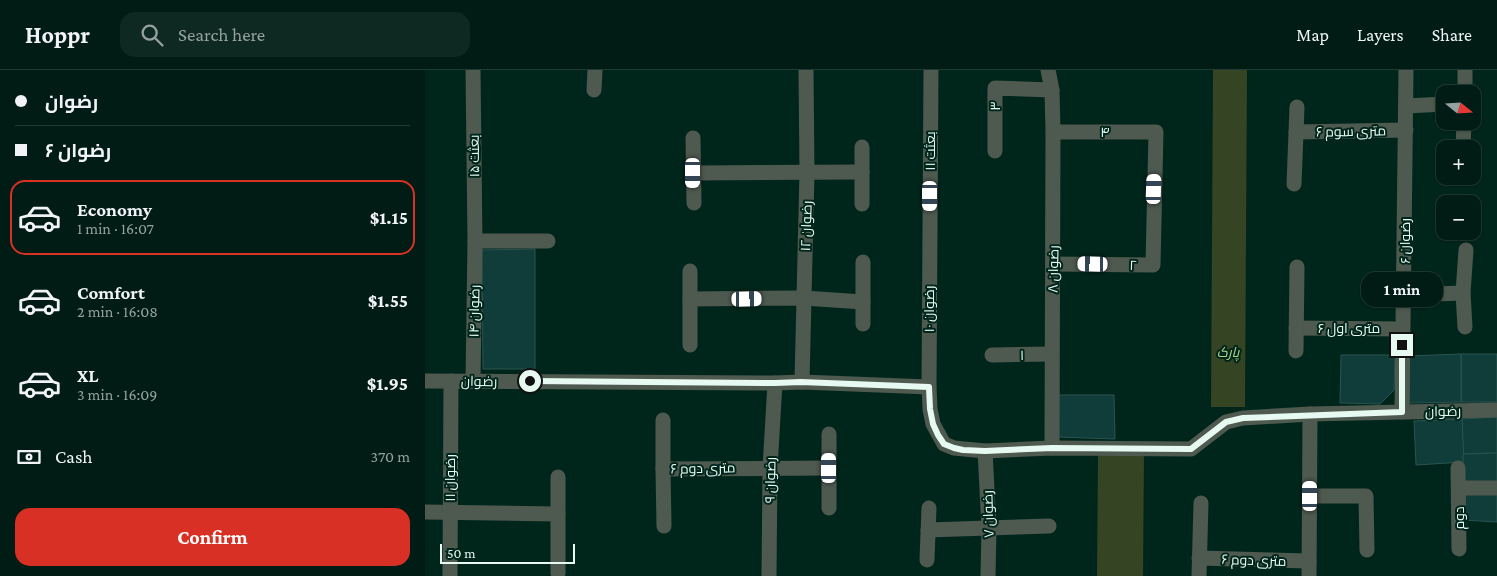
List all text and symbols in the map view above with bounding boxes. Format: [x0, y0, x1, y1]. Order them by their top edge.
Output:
search box [120, 12, 470, 57]
text: Hoppr [25, 21, 90, 48]
icon: search [138, 21, 166, 49]
text: Search here [178, 24, 265, 45]
text: Map [1296, 25, 1329, 45]
text: Layers [1357, 25, 1404, 45]
text: Share [1432, 25, 1472, 45]
north arrow [1436, 85, 1481, 130]
map controls [1436, 85, 1481, 240]
text: رضوان [45, 91, 98, 112]
street label: ۳ [987, 101, 1003, 111]
street label: ۶ متری سوم [1316, 122, 1386, 142]
street label: ۴ [1100, 124, 1110, 140]
street label: بعثت ۱۱ [922, 131, 938, 171]
street label: بعثت ۱۵ [466, 134, 482, 178]
text: رضوان ۶ [45, 140, 111, 161]
button: + [1436, 140, 1481, 185]
car [685, 158, 700, 188]
car [1145, 174, 1162, 204]
car [922, 181, 937, 211]
icon: car [17, 195, 62, 240]
button: − [1436, 195, 1481, 240]
text: Economy [77, 199, 152, 220]
street label: رضوان ۱۲ [797, 200, 815, 252]
text: $1.15 [370, 207, 408, 228]
street label: رضوان ۶ [1397, 218, 1413, 264]
text: 1 min · 16:07 [77, 220, 154, 237]
street label: رضوان ۸ [1045, 245, 1061, 293]
car [1077, 256, 1108, 272]
street label: ۲ [1129, 257, 1137, 273]
callout: 1 min [1361, 272, 1443, 308]
icon: car [17, 278, 62, 323]
text: 1 min [1384, 281, 1420, 298]
text: Comfort [77, 282, 145, 303]
street label: رضوان ۱۴ [466, 285, 482, 337]
street label: رضوان ۱۰ [921, 286, 937, 332]
text: $1.55 [368, 290, 408, 311]
car [731, 291, 762, 307]
text: 2 min · 16:08 [77, 303, 158, 320]
street label: ۶ متری اول [1318, 320, 1380, 337]
route end [1391, 334, 1413, 356]
park label: پارک [1217, 344, 1241, 362]
street label: ۱ [1020, 347, 1024, 363]
icon: car [17, 361, 62, 406]
text: XL [77, 365, 99, 386]
route start [519, 370, 541, 392]
text: $1.95 [367, 373, 408, 394]
street label: رضوان [461, 373, 497, 389]
text: 3 min · 16:09 [77, 386, 157, 403]
street label: رضوان [1425, 403, 1461, 419]
icon: cash [15, 443, 43, 471]
text: Cash [55, 446, 93, 467]
text: 370 m [371, 448, 410, 465]
car [821, 453, 836, 483]
street label: رضوان ۱۱ [442, 454, 458, 502]
street label: رضوان ۹ [762, 457, 778, 503]
street label: ۶ متری دوم [670, 459, 736, 479]
car [1302, 481, 1317, 511]
street label: رضوان ۷ [979, 490, 997, 538]
street label: دوم [1451, 506, 1469, 530]
button: Confirm [15, 508, 410, 566]
scale bar [440, 541, 575, 564]
text: 50 m [447, 545, 475, 561]
street label: ۶ متری دوم [1221, 551, 1287, 571]

